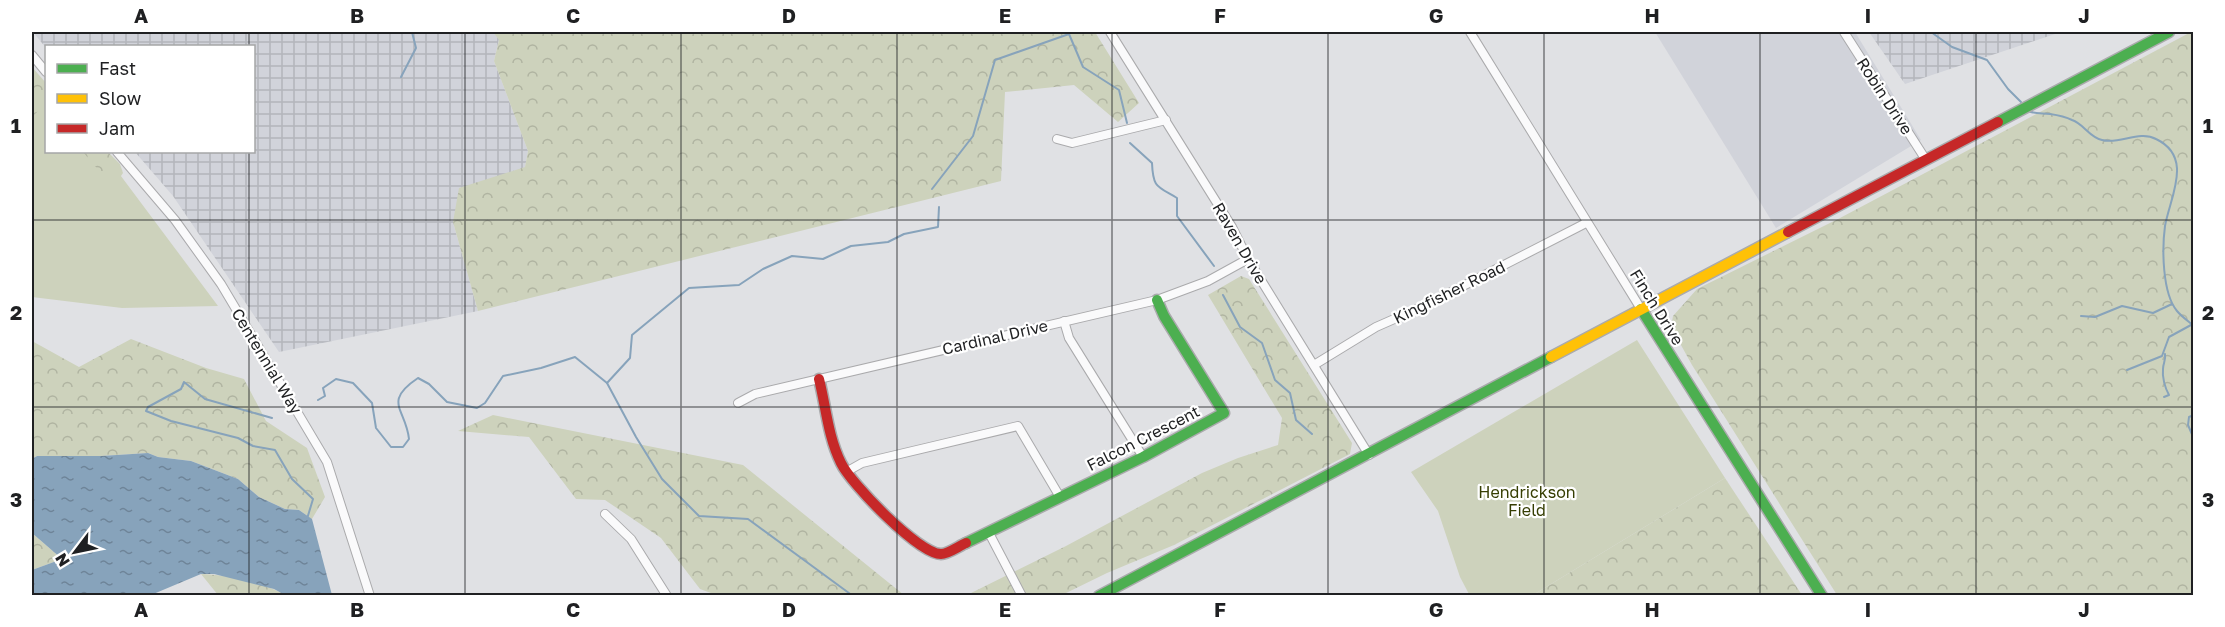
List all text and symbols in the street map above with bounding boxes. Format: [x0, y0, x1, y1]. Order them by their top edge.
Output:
text: A [134, 3, 148, 27]
text: B [350, 3, 364, 27]
text: C [566, 3, 580, 27]
text: D [782, 3, 796, 27]
text: E [999, 3, 1011, 27]
text: F [1214, 3, 1226, 27]
text: G [1429, 3, 1443, 27]
text: H [1644, 3, 1660, 27]
text: I [1865, 3, 1871, 27]
text: J [2078, 3, 2090, 27]
legend [45, 45, 255, 153]
street label: Robin Drive [1853, 54, 1917, 138]
text: Fast [99, 57, 136, 79]
text: Slow [99, 87, 142, 109]
text: 1 [11, 113, 21, 137]
text: 1 [2203, 113, 2213, 137]
text: Jam [99, 117, 135, 139]
street label: Raven Drive [1209, 199, 1271, 287]
street label: Kingfisher Road [1390, 256, 1508, 328]
street label: Finch Drive [1626, 265, 1688, 349]
text: 2 [10, 300, 22, 324]
text: 2 [2202, 300, 2214, 324]
street label: Centennial Way [228, 304, 307, 418]
street label: Cardinal Drive [940, 315, 1050, 359]
street label: Falcon Crescent [1083, 401, 1203, 475]
park label: Hendrickson Field [1478, 482, 1576, 520]
text: 3 [10, 487, 22, 511]
text: 3 [2202, 487, 2214, 511]
north arrow [45, 522, 105, 582]
text: N [51, 549, 74, 570]
text: A [134, 597, 148, 621]
text: B [350, 597, 364, 621]
text: C [566, 597, 580, 621]
text: D [782, 597, 796, 621]
text: E [999, 597, 1011, 621]
text: F [1214, 597, 1226, 621]
text: G [1429, 597, 1443, 621]
text: H [1644, 597, 1660, 621]
text: I [1865, 597, 1871, 621]
text: J [2078, 597, 2090, 621]

